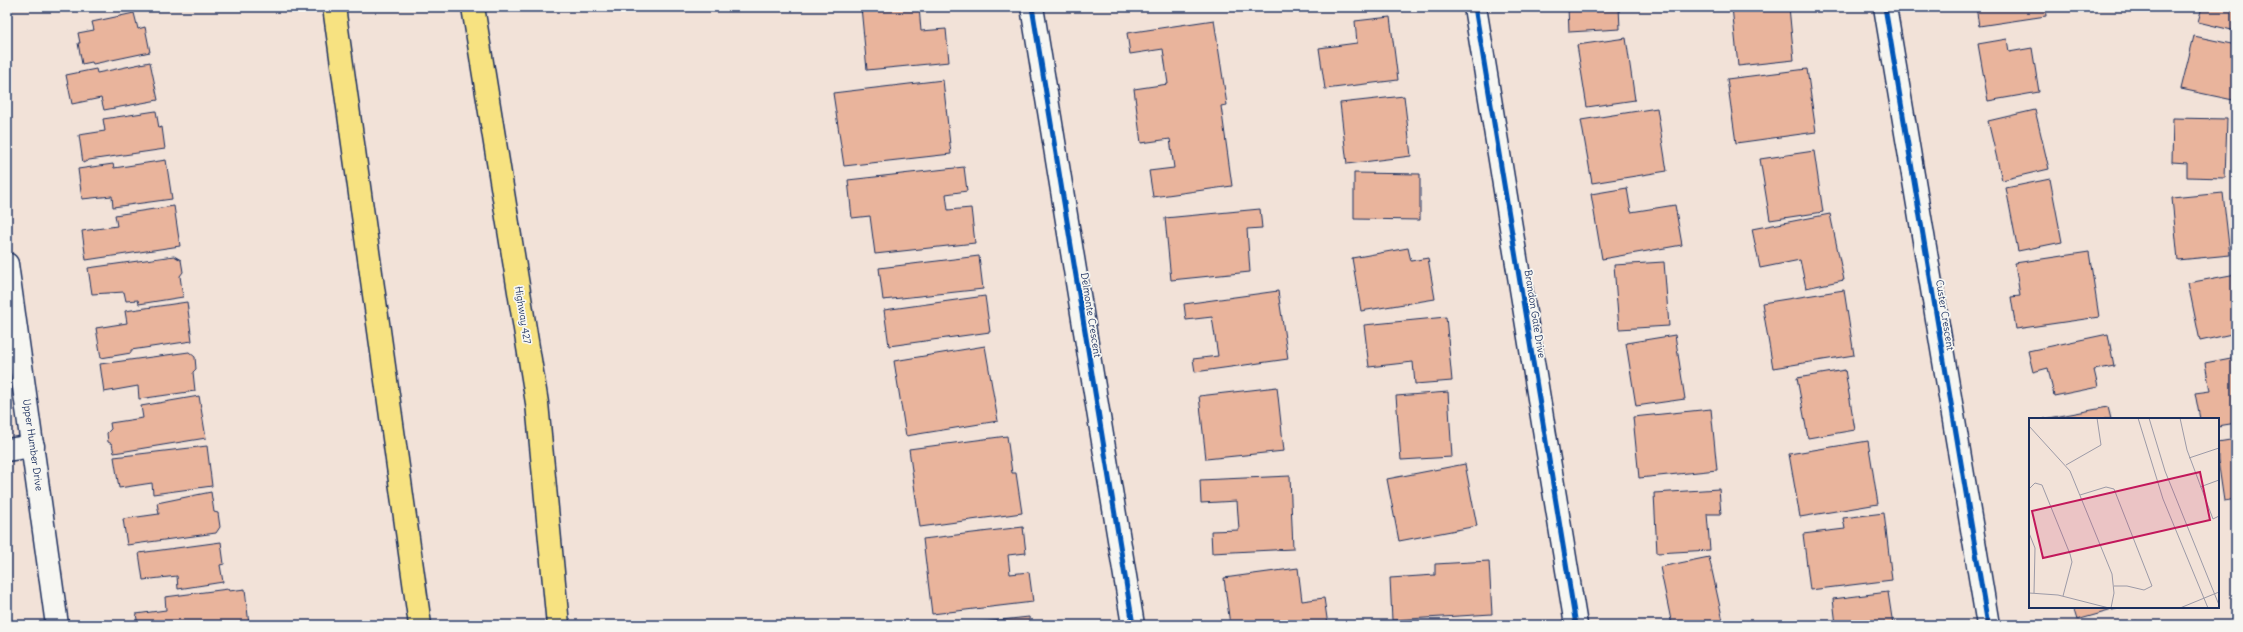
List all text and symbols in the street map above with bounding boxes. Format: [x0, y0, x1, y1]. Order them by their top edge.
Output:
street label: Brandon Gate Drive [1522, 269, 1548, 359]
street label: Delmonte Crescent [1078, 272, 1104, 359]
street label: Custer Crescent [1933, 279, 1957, 352]
street label: Highway 427 [512, 285, 534, 345]
street label: Upper Humber Drive [20, 398, 46, 492]
inset map [2029, 418, 2219, 608]

